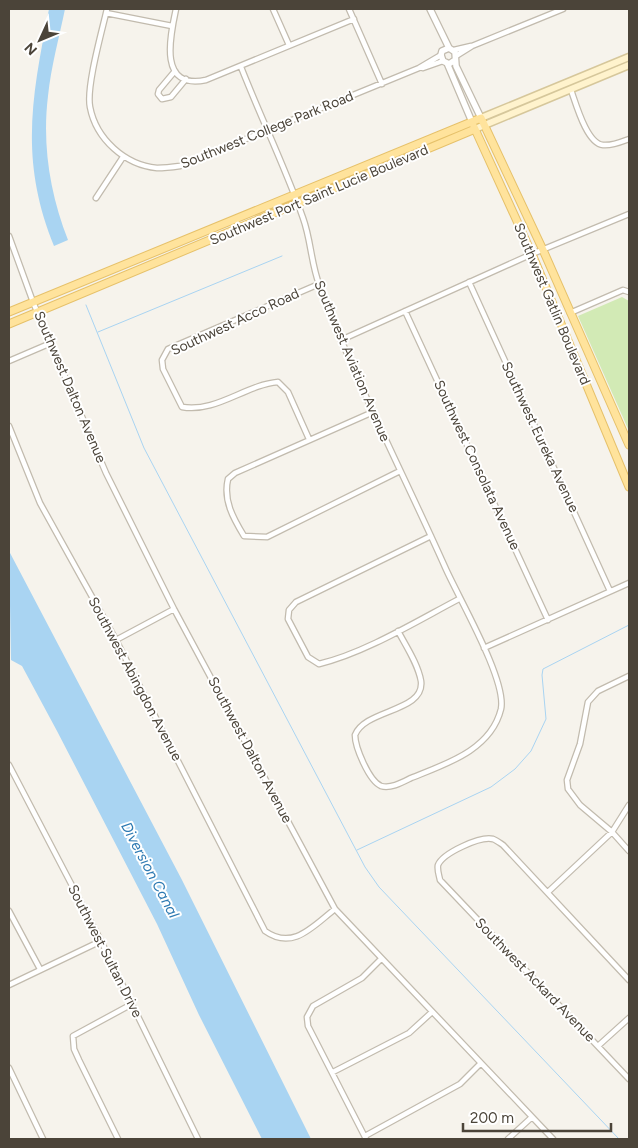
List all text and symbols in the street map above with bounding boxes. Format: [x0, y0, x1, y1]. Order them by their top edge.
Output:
north arrow [15, 15, 65, 65]
text: N [21, 39, 41, 58]
street label: Southwest College Park Road [178, 87, 356, 173]
street label: Southwest Port Saint Lucie Boulevard [207, 141, 431, 249]
street label: Southwest Gatlin Boulevard [510, 221, 594, 387]
street label: Southwest Aviation Avenue [310, 278, 394, 445]
street label: Southwest Acco Road [168, 285, 302, 359]
street label: Southwest Dalton Avenue [30, 309, 110, 466]
street label: Southwest Eureka Avenue [498, 359, 583, 515]
street label: Southwest Consolata Avenue [430, 377, 524, 553]
street label: Southwest Abingdon Avenue [85, 594, 186, 764]
street label: Southwest Dalton Avenue [204, 674, 296, 826]
water label: Diversion Canal [117, 819, 183, 922]
street label: Southwest Sultan Drive [64, 882, 146, 1021]
street label: Southwest Ackard Avenue [471, 914, 599, 1046]
scale bar [463, 1100, 610, 1132]
text: 200 m [470, 1109, 514, 1127]

